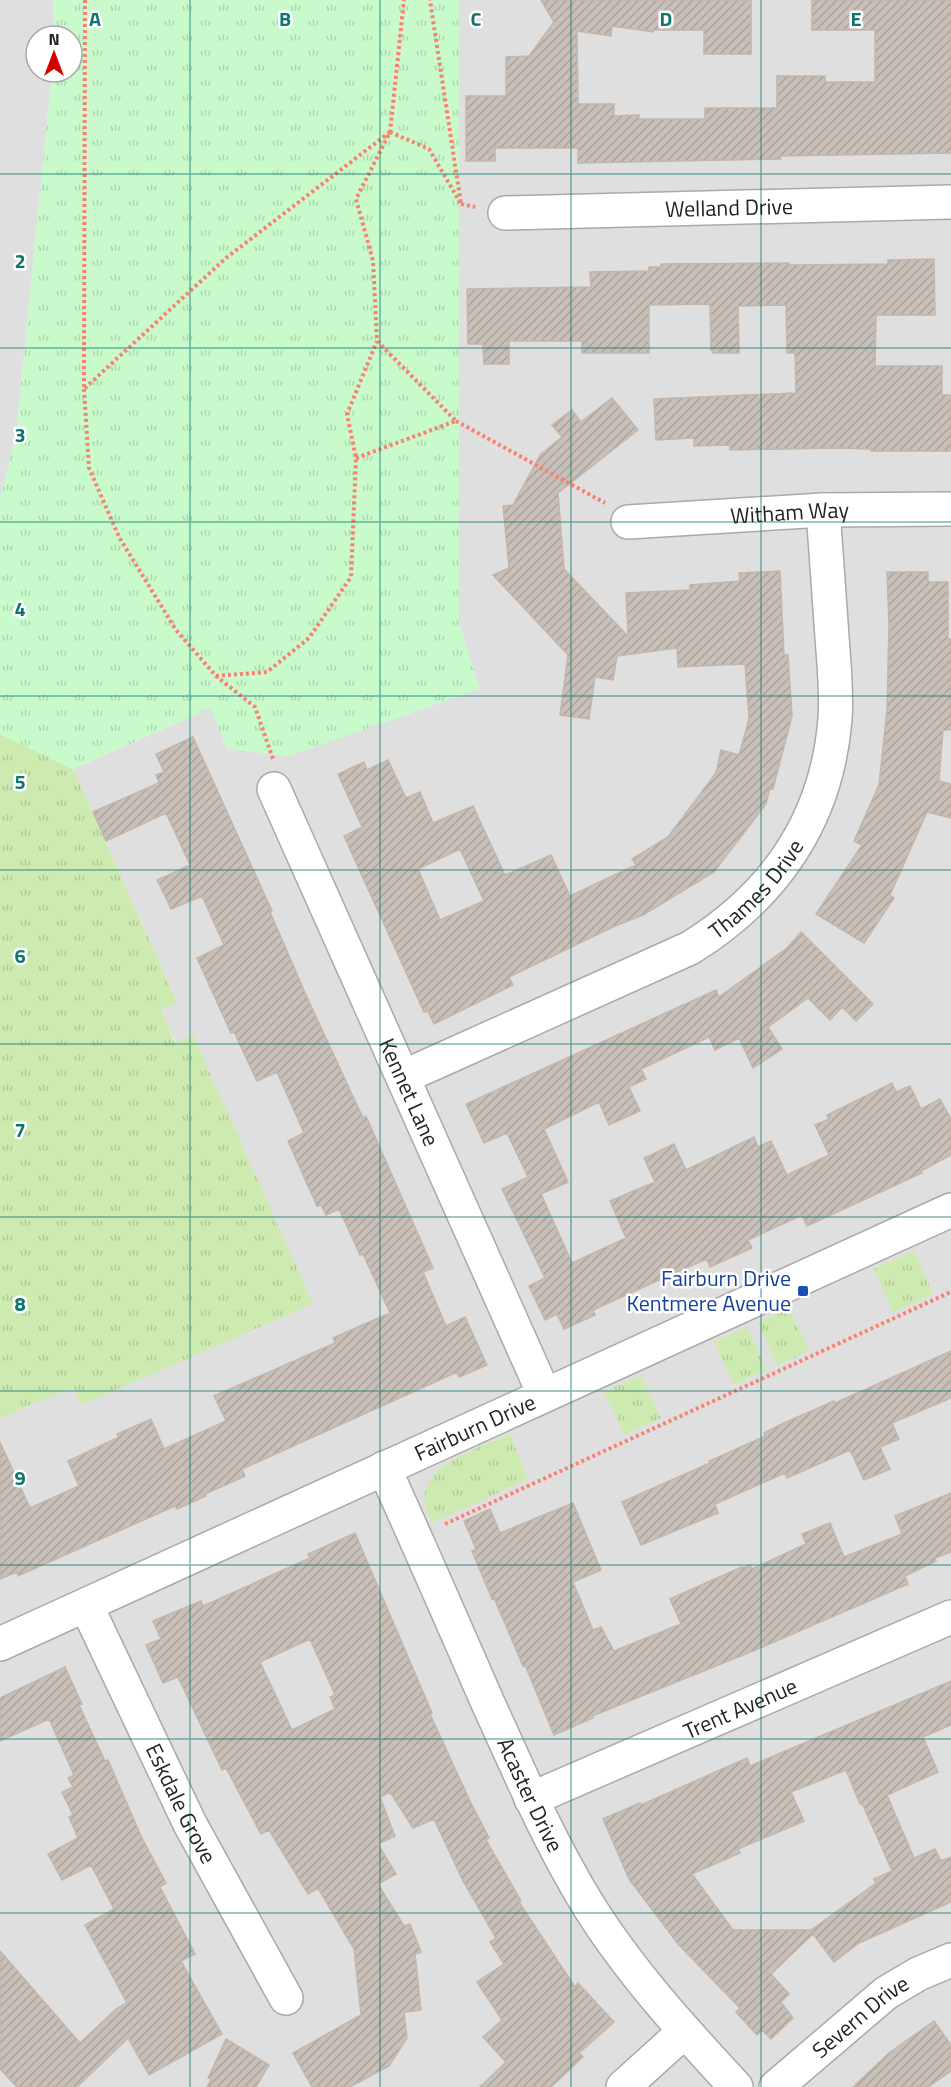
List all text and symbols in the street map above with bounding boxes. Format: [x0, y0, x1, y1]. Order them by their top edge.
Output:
text: A [89, 3, 101, 34]
text: B [279, 3, 291, 34]
text: C [471, 3, 482, 34]
text: D [660, 3, 672, 34]
text: E [850, 3, 862, 34]
north arrow [24, 24, 84, 84]
text: N [48, 27, 60, 51]
street label: Welland Drive [665, 189, 793, 226]
text: 2 [14, 245, 26, 276]
text: 3 [14, 419, 26, 450]
street label: Witham Way [729, 493, 850, 533]
text: 4 [14, 593, 26, 624]
text: 5 [14, 766, 26, 797]
street label: Thames Drive [701, 832, 812, 947]
text: 6 [14, 940, 26, 971]
street label: Kennet Lane [370, 1033, 448, 1152]
text: 7 [14, 1114, 26, 1145]
place label: Fairburn Drive Kentmere Avenue [627, 1261, 791, 1320]
marker: Fairburn Drive Kentmere Avenue [796, 1284, 810, 1298]
text: 8 [14, 1288, 26, 1319]
street label: Fairburn Drive [409, 1385, 541, 1470]
text: 9 [14, 1462, 26, 1493]
street label: Trent Avenue [678, 1669, 803, 1748]
street label: Acaster Drive [489, 1732, 572, 1858]
street label: Eskdale Grove [137, 1738, 226, 1870]
street label: Severn Drive [804, 1966, 915, 2066]

